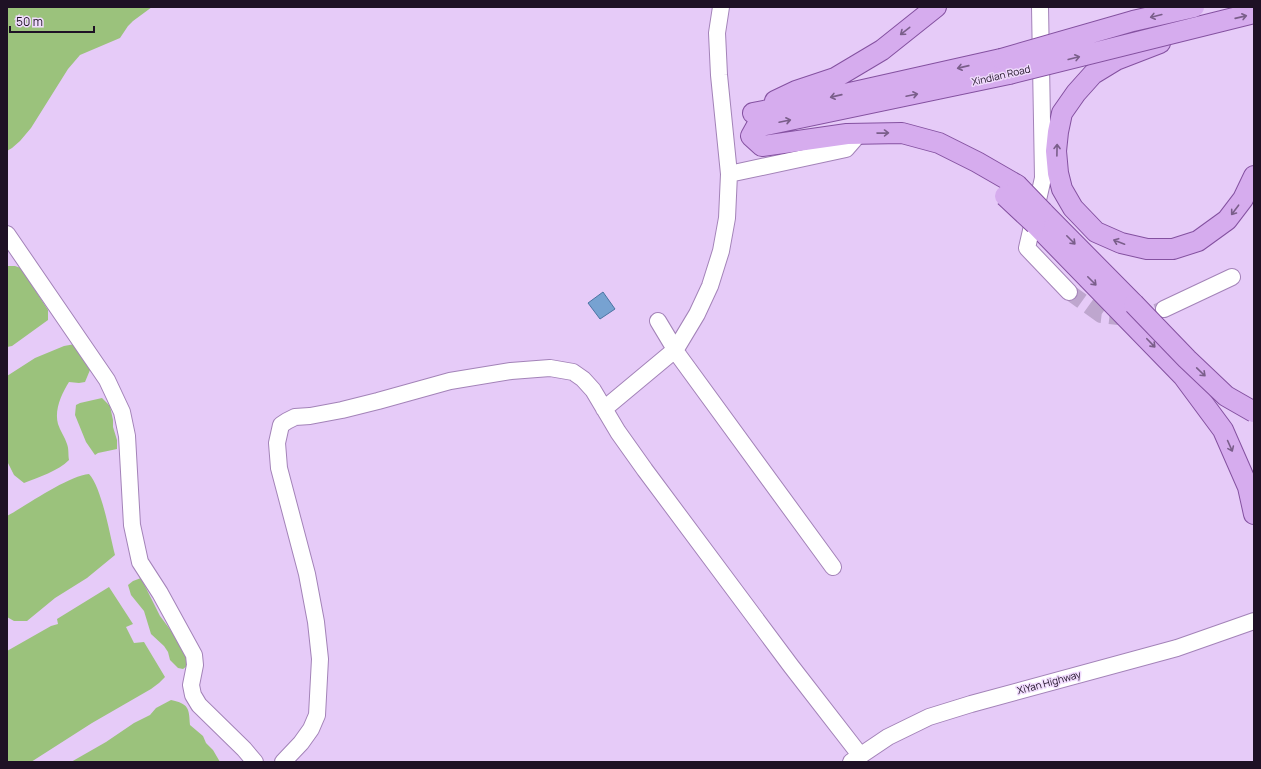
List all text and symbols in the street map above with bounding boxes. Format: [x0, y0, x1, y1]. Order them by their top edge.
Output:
scale bar [10, 8, 94, 34]
one-way arrow [1150, 12, 1163, 20]
one-way arrow [1234, 12, 1247, 20]
text: 50 m [16, 13, 43, 30]
one-way arrow [900, 27, 911, 35]
one-way arrow [1067, 54, 1080, 61]
street label: Xindian Road [970, 61, 1032, 89]
one-way arrow [957, 64, 970, 72]
one-way arrow [905, 90, 918, 98]
one-way arrow [830, 92, 843, 100]
one-way arrow [778, 117, 791, 125]
one-way arrow [876, 129, 889, 137]
one-way arrow [1053, 144, 1061, 157]
one-way arrow [1231, 204, 1239, 215]
one-way arrow [1066, 235, 1076, 245]
one-way arrow [1113, 237, 1125, 245]
one-way arrow [1087, 276, 1096, 286]
one-way arrow [1147, 338, 1156, 348]
one-way arrow [1196, 367, 1206, 377]
one-way arrow [1227, 439, 1234, 451]
street label: XiYan Highway [1016, 667, 1083, 697]

